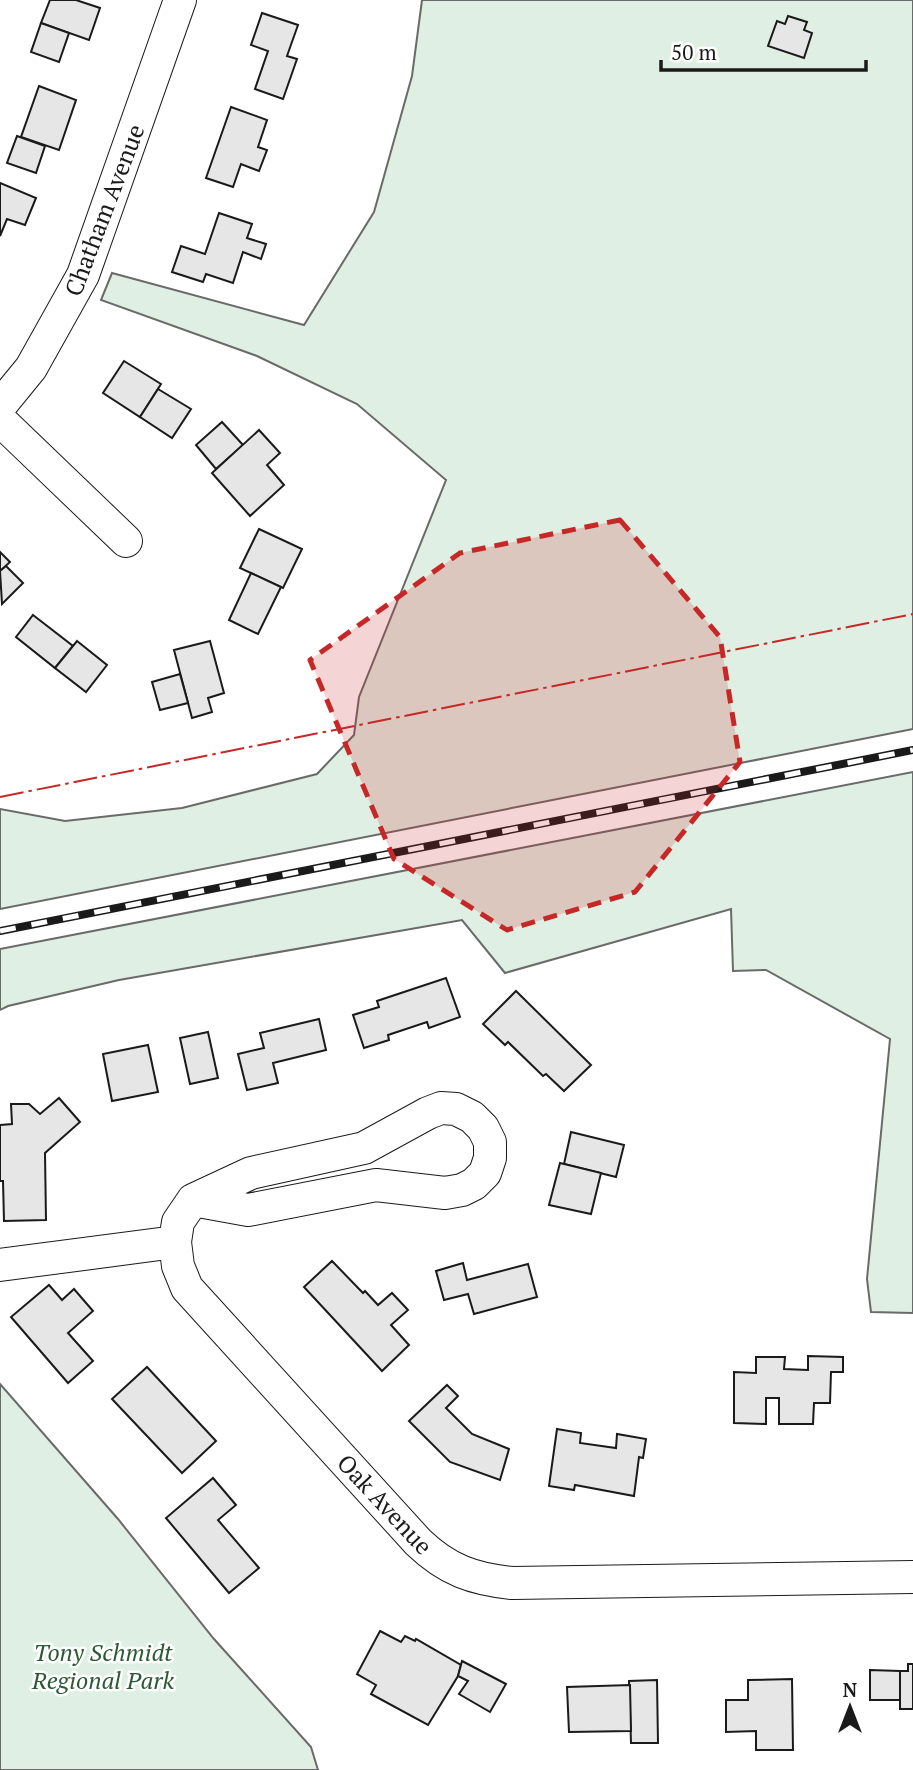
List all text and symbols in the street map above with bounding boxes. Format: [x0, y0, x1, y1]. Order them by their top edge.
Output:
scale bar [661, 28, 866, 72]
text: 50 m [671, 38, 717, 66]
street label: Chatham Avenue [57, 120, 151, 300]
street label: Oak Avenue [330, 1447, 440, 1561]
park label: Tony Schmidt Regional Park [31, 1636, 175, 1696]
north arrow [815, 1672, 885, 1742]
text: N [843, 1677, 858, 1702]

